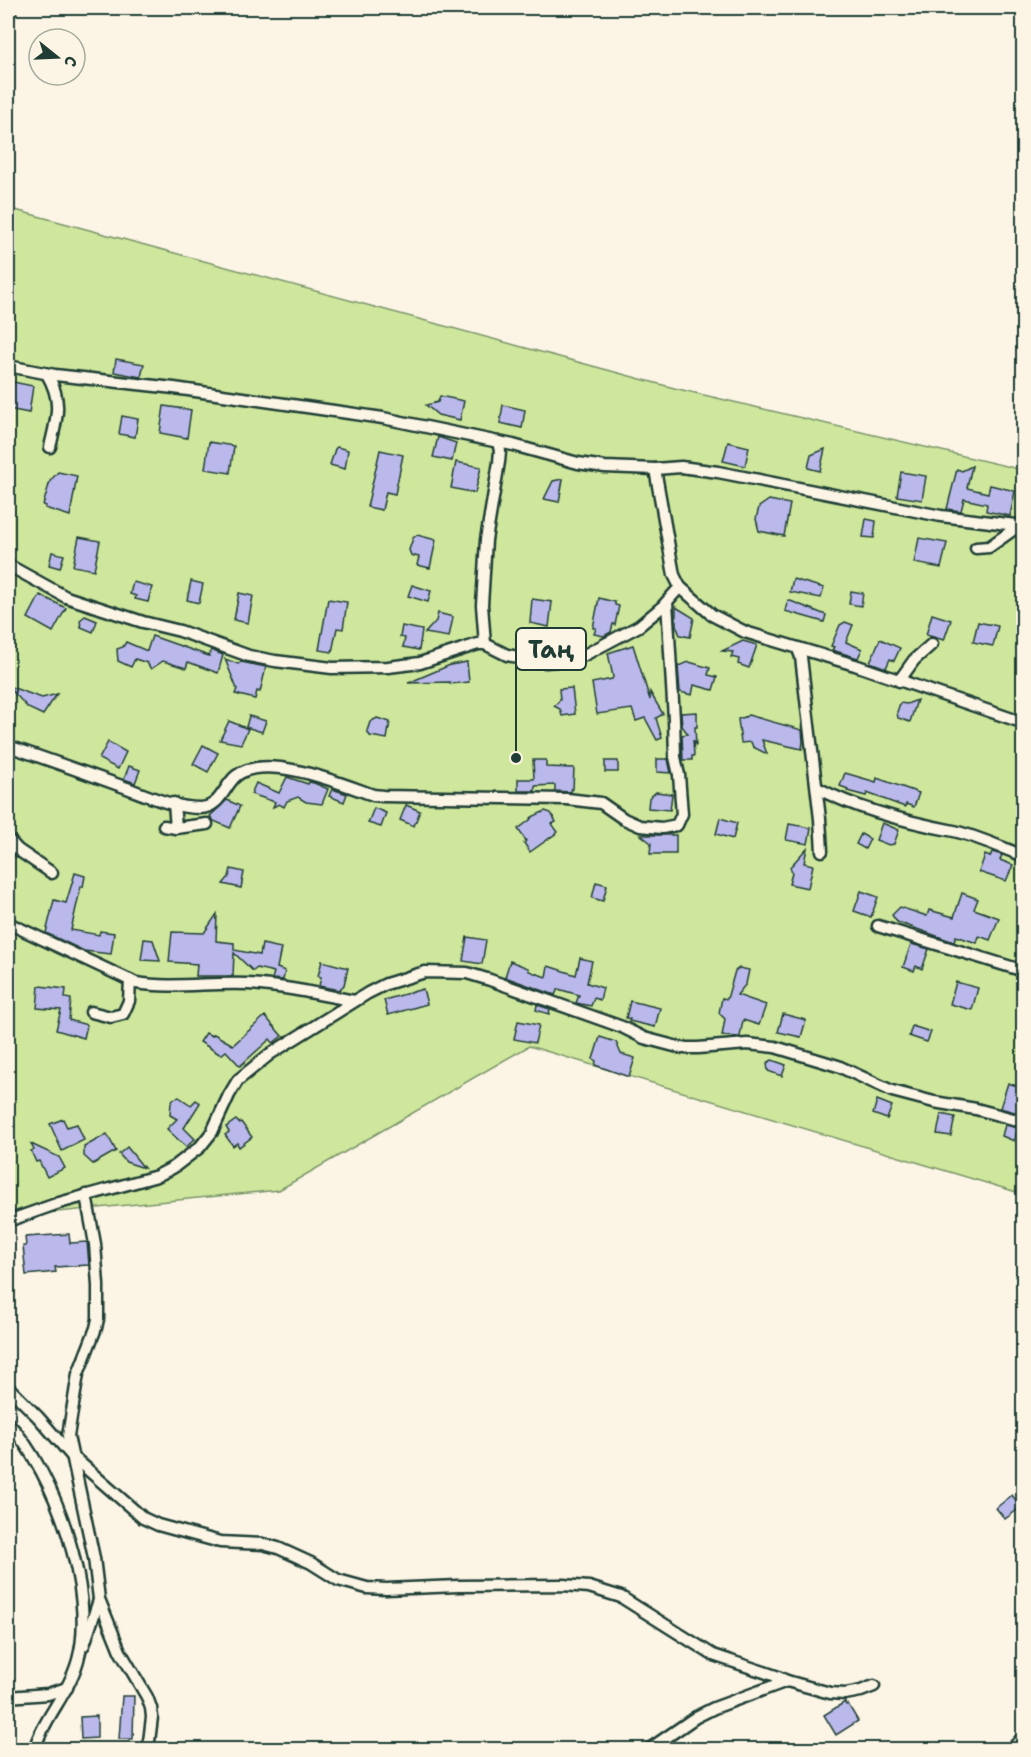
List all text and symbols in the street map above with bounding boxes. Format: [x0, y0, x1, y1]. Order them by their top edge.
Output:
north arrow [27, 27, 87, 87]
text: С [59, 54, 82, 70]
callout: Таң [516, 628, 586, 670]
text: Таң [528, 634, 575, 666]

